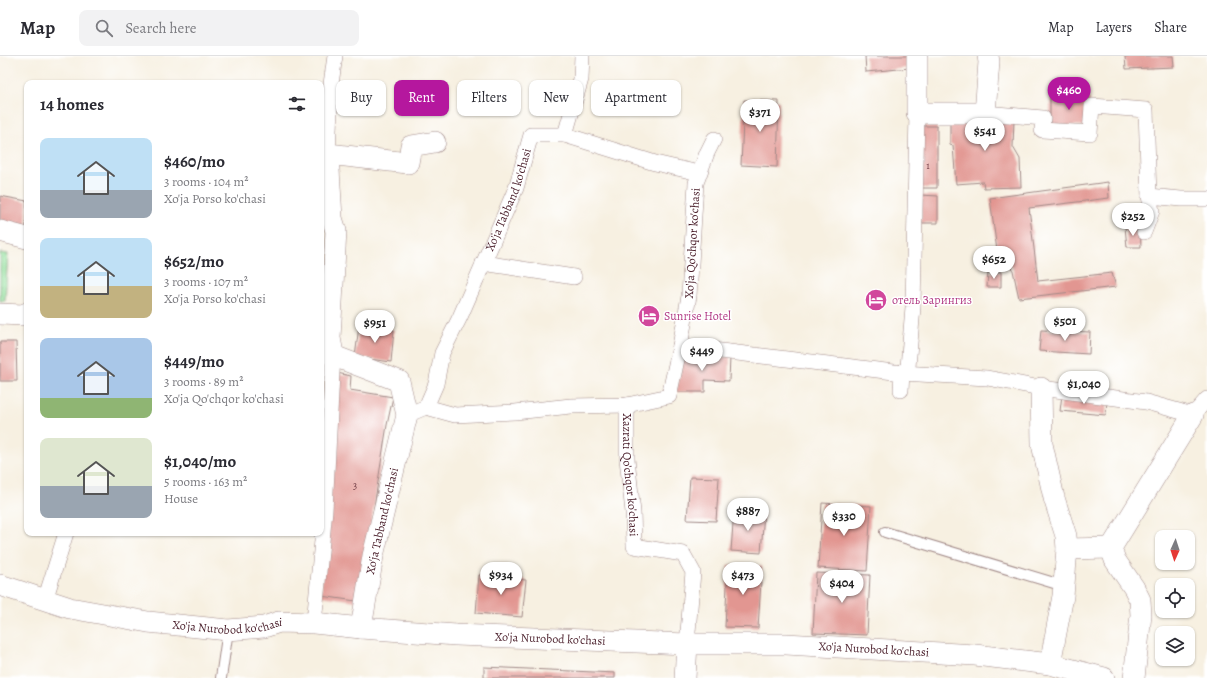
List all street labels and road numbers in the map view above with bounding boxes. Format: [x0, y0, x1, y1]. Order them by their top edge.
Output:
street label: Xo'ja Tabband ko'chasi [482, 146, 535, 254]
street label: Xo'ja Qo'chqor ko'chasi [681, 187, 704, 299]
street label: Xazrati Qo'chqor ko'chasi [619, 413, 642, 537]
street label: Xo'ja Tabband ko'chasi [362, 466, 402, 576]
street label: Xo'ja Nurobod ko'chasi [172, 614, 282, 638]
street label: Xo'ja Nurobod ko'chasi [494, 629, 606, 649]
street label: Xo'ja Nurobod ko'chasi [818, 638, 930, 660]

